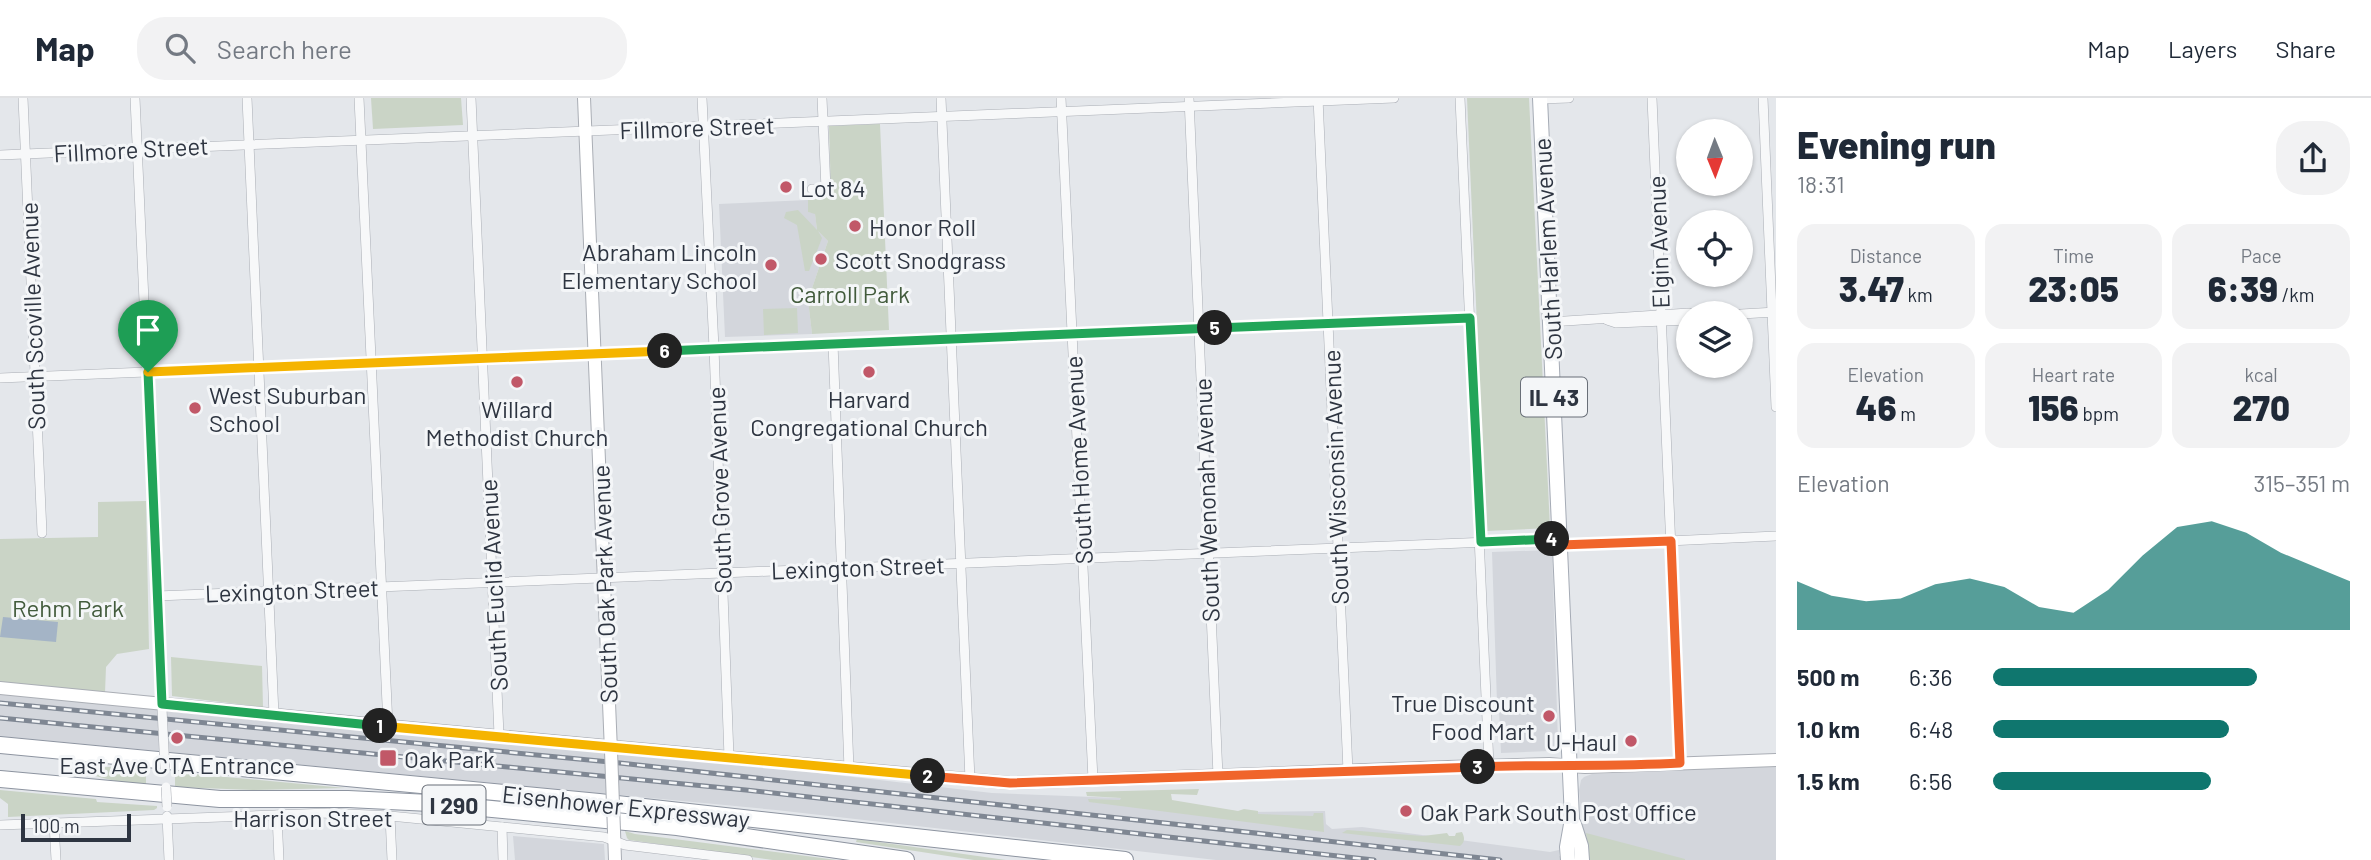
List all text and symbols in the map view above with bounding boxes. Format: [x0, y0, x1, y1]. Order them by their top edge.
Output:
search box [137, 17, 627, 80]
text: Map [35, 28, 95, 68]
icon: search [161, 29, 199, 67]
text: Search here [217, 33, 352, 64]
text: Map [2087, 34, 2130, 63]
text: Layers [2168, 34, 2237, 63]
text: Share [2275, 34, 2336, 63]
street label: Fillmore Street [619, 110, 775, 144]
north arrow [1676, 119, 1754, 196]
map controls [1676, 119, 1753, 378]
text: Evening run [1797, 121, 1996, 167]
button: share [2276, 121, 2350, 195]
street label: Fillmore Street [53, 130, 209, 168]
street label: South Harlem Avenue [1527, 137, 1567, 361]
text: 18:31 [1797, 170, 1845, 198]
place label: Lot 84 [800, 173, 866, 202]
street label: Elgin Avenue [1641, 175, 1675, 309]
marker: Lot 84 [778, 179, 794, 195]
street label: South Scoville Avenue [14, 202, 50, 430]
button: locate [1676, 210, 1753, 287]
place label: Honor Roll [869, 212, 976, 241]
marker: Honor Roll [847, 218, 863, 234]
place label: Abraham Lincoln Elementary School [562, 237, 757, 294]
text: Distance [1850, 244, 1922, 267]
text: Time [2053, 244, 2094, 267]
text: Pace [2241, 244, 2282, 267]
place label: Scott Snodgrass [835, 245, 1006, 274]
marker: Scott Snodgrass [813, 251, 829, 267]
marker: Abraham Lincoln Elementary School [763, 257, 779, 273]
text: 3.47 [1839, 267, 1904, 309]
text: 23:05 [2028, 267, 2119, 309]
text: 6:39 [2208, 267, 2278, 309]
park label: Carroll Park [790, 279, 910, 308]
text: km [1904, 283, 1933, 306]
text: /km [2278, 283, 2314, 306]
pin [118, 300, 178, 372]
button: layers [1676, 301, 1753, 378]
pin: 5 [1198, 310, 1232, 345]
icon: arrive [129, 311, 167, 349]
text: 5 [1209, 316, 1220, 339]
pin: 6 [648, 334, 682, 368]
text: 6 [659, 339, 670, 362]
street label: South Wisconsin Avenue [1316, 349, 1354, 605]
street label: South Home Avenue [1058, 355, 1098, 565]
text: Elevation [1848, 363, 1924, 386]
text: Heart rate [2032, 363, 2115, 386]
text: kcal [2245, 363, 2278, 386]
marker: Harvard Congregational Church [861, 364, 877, 380]
marker: Willard Methodist Church [509, 374, 525, 390]
street label: South Wenonah Avenue [1187, 377, 1225, 623]
road number: IL 43 [1521, 378, 1587, 416]
place label: West Suburban School [209, 380, 366, 437]
place label: Harvard Congregational Church [750, 384, 988, 441]
street label: South Grove Avenue [701, 386, 737, 594]
text: 46 [1856, 386, 1897, 428]
text: 156 [2028, 386, 2079, 428]
text: 270 [2232, 386, 2290, 428]
place label: Willard Methodist Church [425, 394, 609, 451]
marker: West Suburban School [187, 400, 203, 416]
text: m [1897, 402, 1916, 425]
text: bpm [2079, 402, 2119, 425]
street label: South Oak Park Avenue [585, 464, 623, 704]
text: Elevation [1797, 469, 1890, 497]
text: 315–351 m [2253, 469, 2350, 497]
street label: South Euclid Avenue [473, 478, 513, 692]
pin: 4 [1534, 522, 1570, 556]
text: 4 [1546, 527, 1557, 550]
street label: Lexington Street [770, 549, 946, 585]
street label: Lexington Street [204, 572, 380, 608]
park label: Rehm Park [12, 593, 124, 622]
text: 500 m [1797, 663, 1859, 691]
text: 6:36 [1909, 663, 1952, 691]
place label: True Discount Food Mart [1391, 688, 1535, 745]
pin: 1 [362, 708, 398, 744]
marker: True Discount Food Mart [1541, 708, 1557, 724]
text: 1 [376, 714, 383, 737]
text: 1.0 km [1797, 715, 1860, 743]
text: 6:48 [1909, 715, 1953, 743]
place label: U-Haul [1546, 727, 1617, 756]
marker: East Ave CTA Entrance [169, 730, 185, 746]
marker: U-Haul [1623, 733, 1639, 749]
place label: Oak Park [404, 744, 495, 773]
marker: Oak Park [378, 748, 398, 768]
place label: East Ave CTA Entrance [59, 750, 295, 779]
pin: 3 [1460, 750, 1496, 784]
text: 3 [1472, 755, 1483, 778]
pin: 2 [911, 758, 946, 794]
text: 2 [922, 764, 933, 787]
text: 1.5 km [1797, 767, 1860, 795]
text: 6:56 [1909, 767, 1952, 795]
street label: Eisenhower Expressway [501, 779, 751, 833]
road number: I 290 [422, 786, 486, 824]
place label: Oak Park South Post Office [1420, 797, 1697, 826]
street label: Harrison Street [233, 803, 393, 832]
marker: Oak Park South Post Office [1398, 803, 1414, 819]
scale bar [21, 811, 131, 843]
text: 100 m [32, 814, 80, 837]

